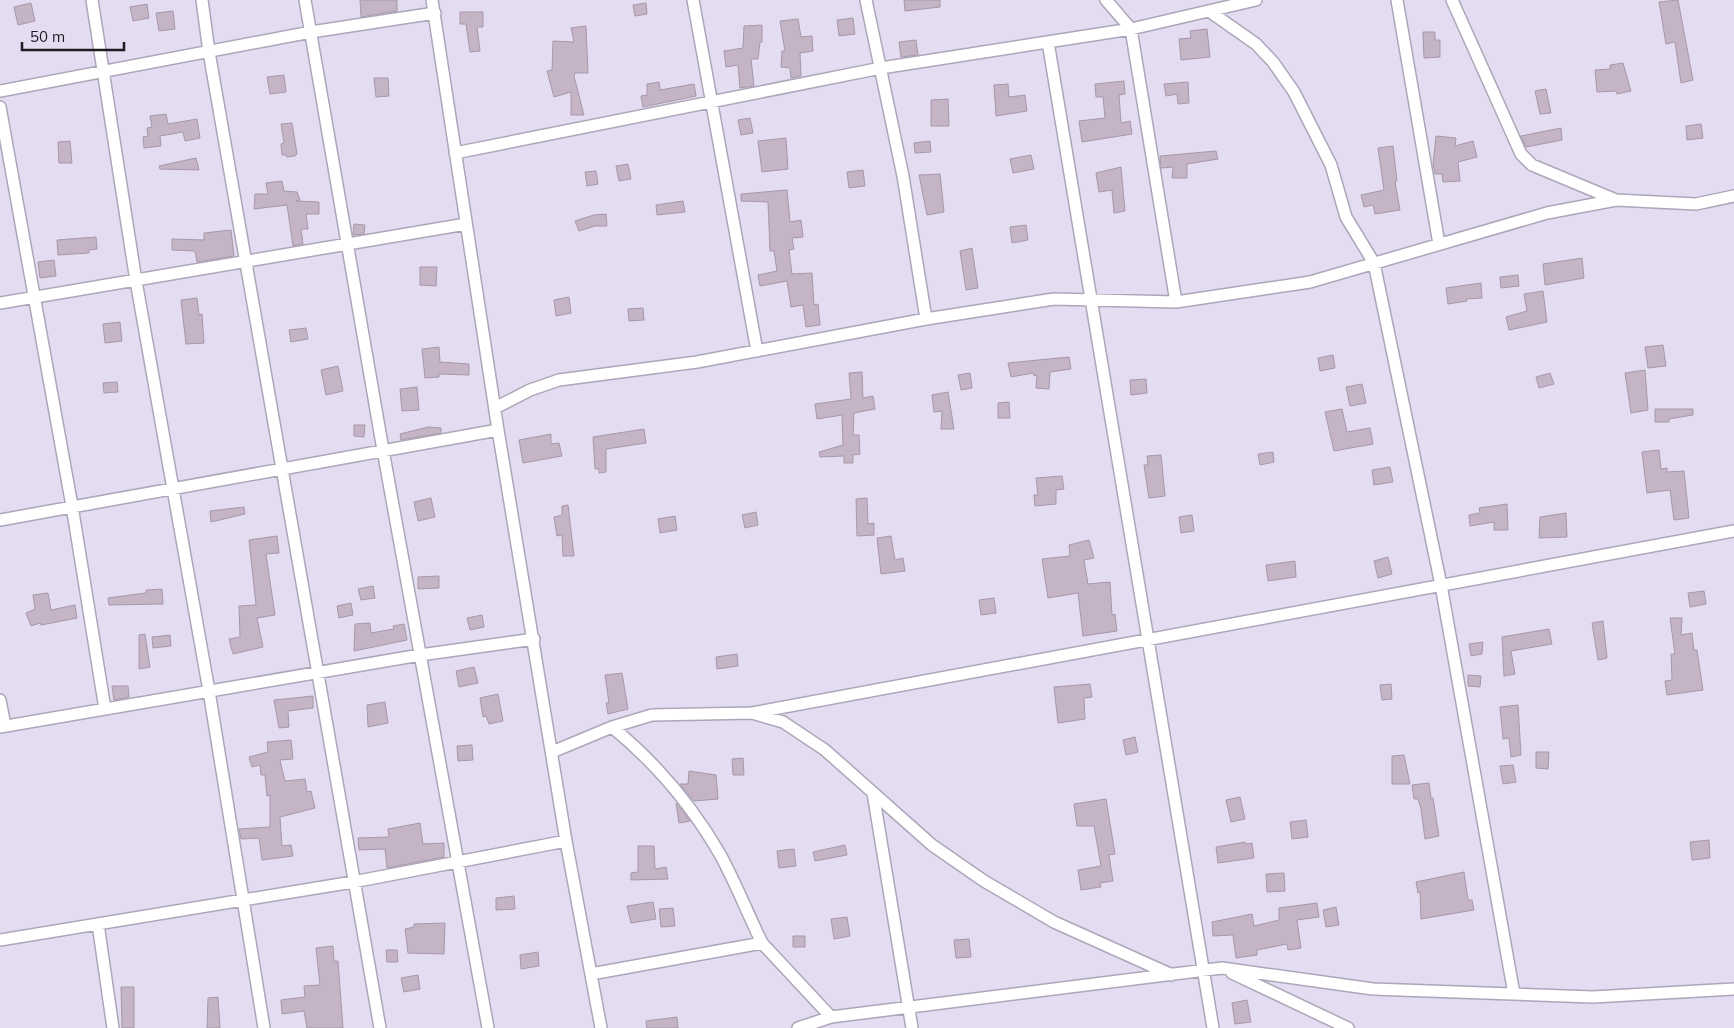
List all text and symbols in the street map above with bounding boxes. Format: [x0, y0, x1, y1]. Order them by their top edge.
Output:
scale bar [22, 20, 125, 52]
text: 50 m [30, 27, 65, 46]

